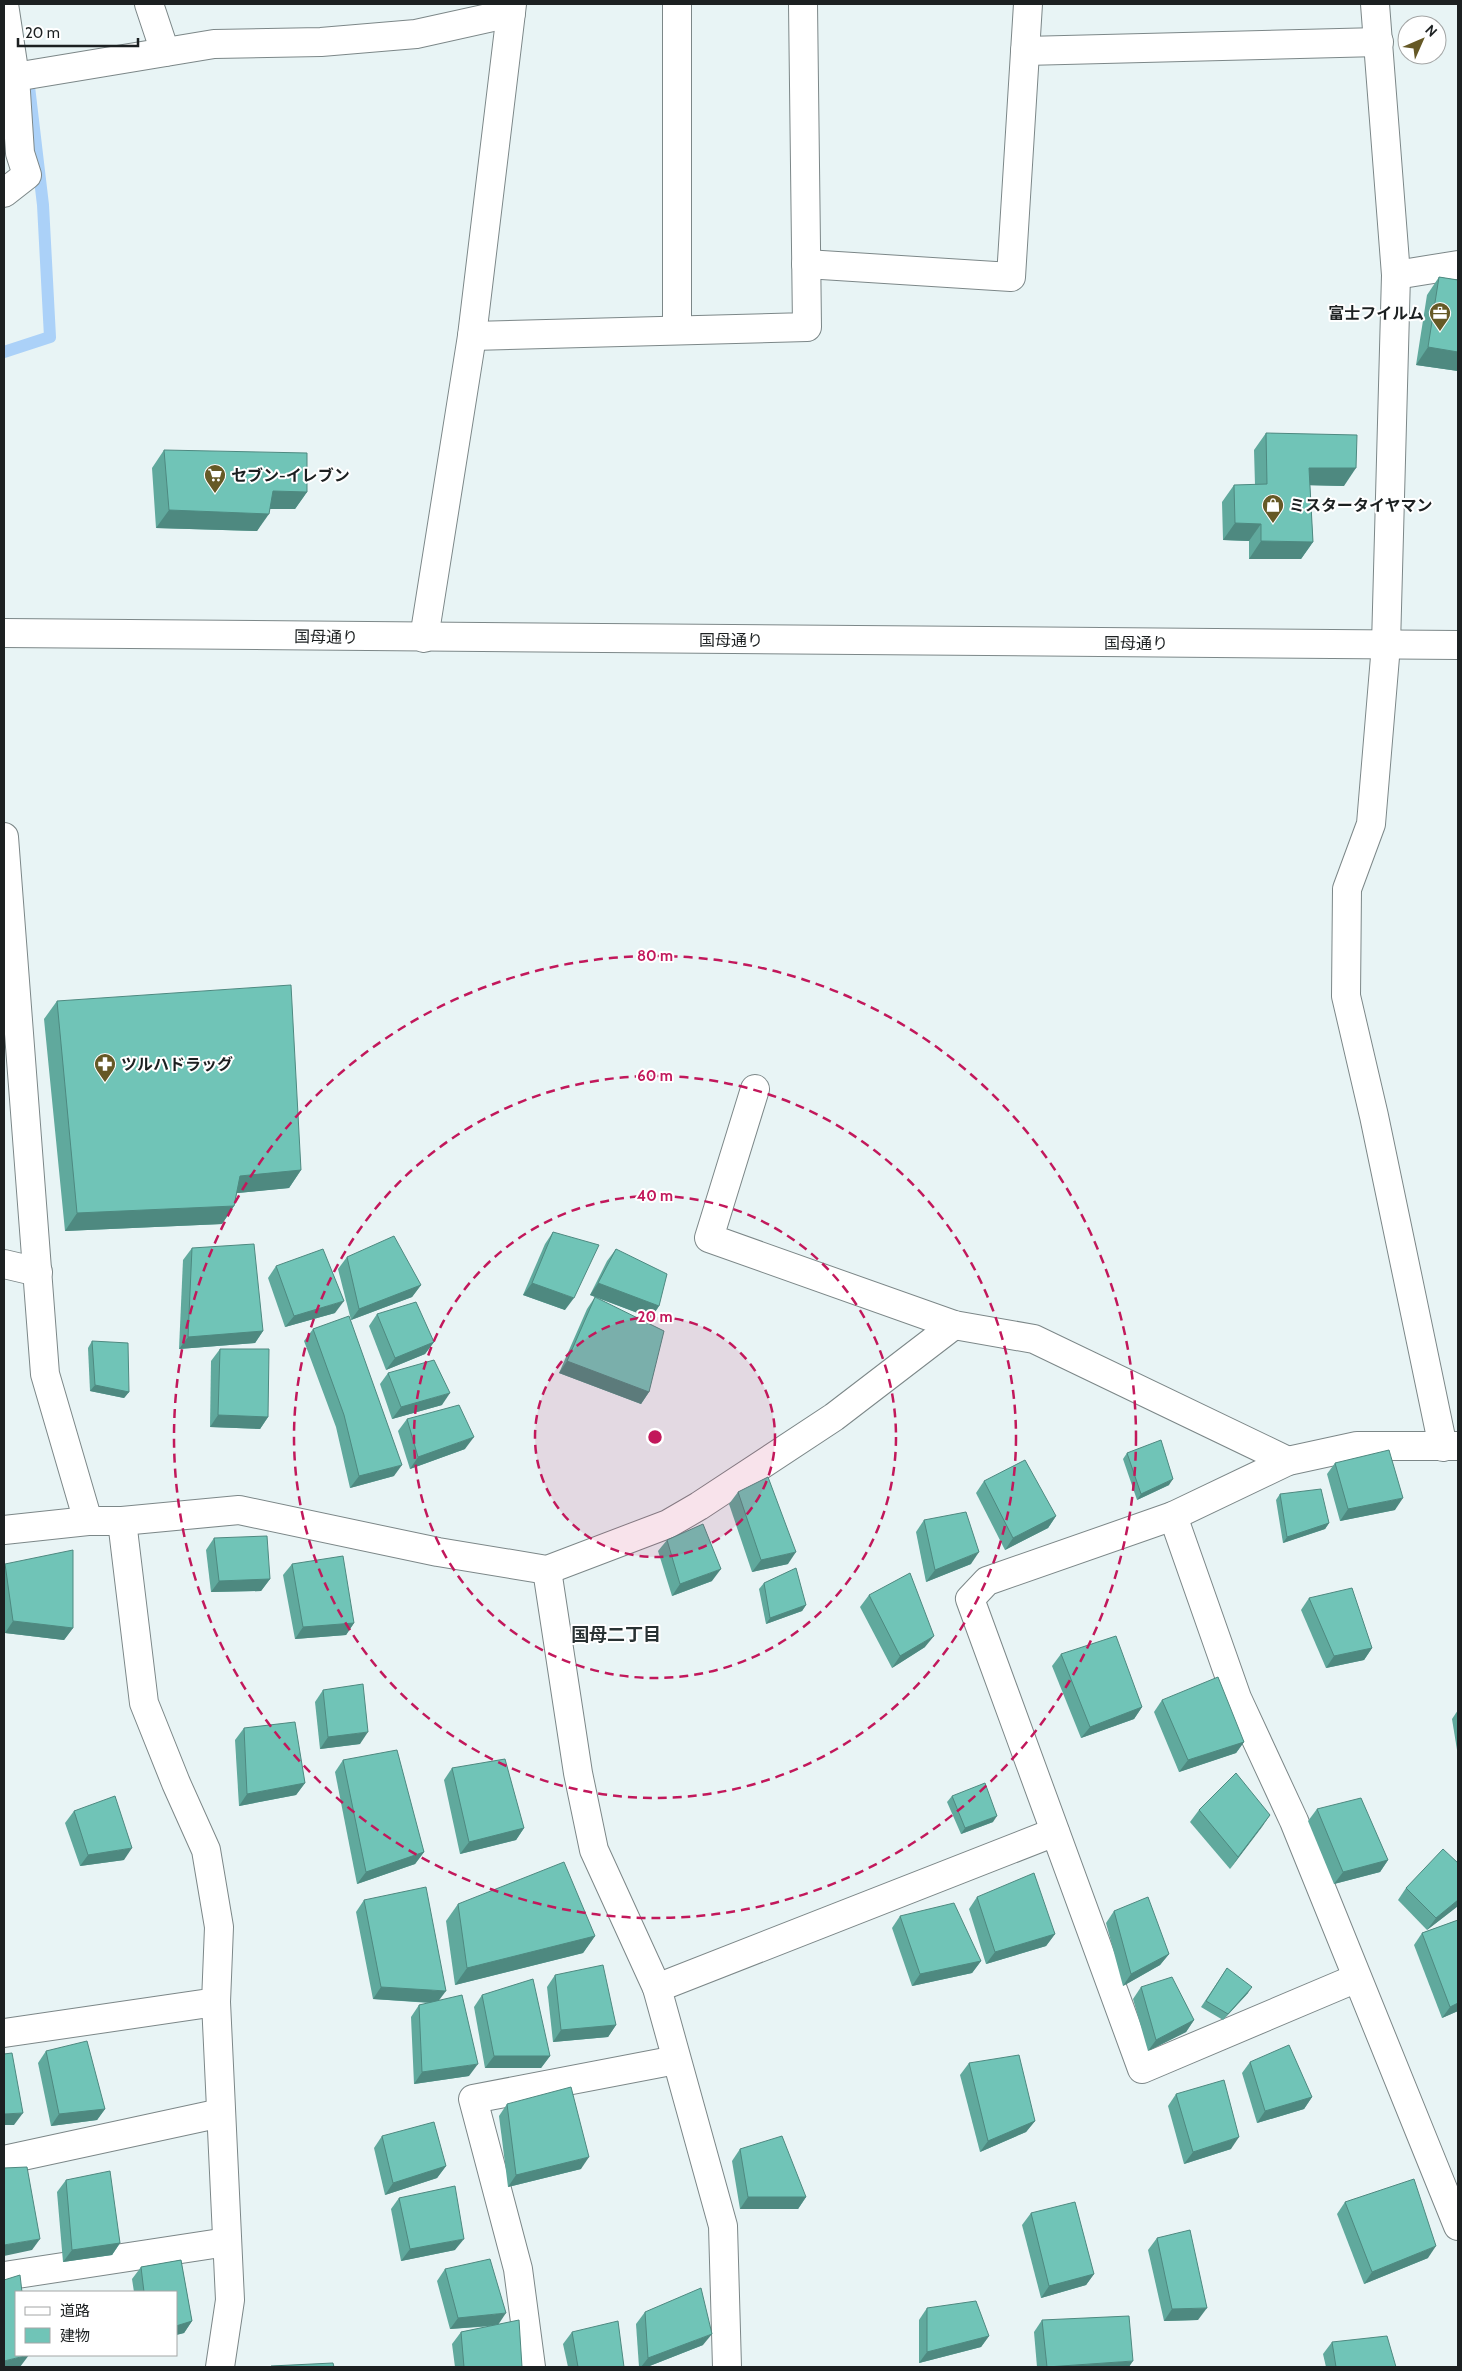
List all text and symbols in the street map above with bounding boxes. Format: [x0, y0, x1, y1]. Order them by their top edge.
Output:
scale bar [18, 15, 138, 47]
north arrow [1397, 15, 1447, 65]
text: N [1421, 21, 1441, 41]
text: 20 m [25, 24, 60, 42]
office icon: 富士フイルム [1428, 301, 1452, 332]
place label: 富士フイルム [1328, 304, 1424, 323]
supermarket icon: セブン-イレブン [203, 463, 227, 494]
place label: セブン-イレブン [231, 466, 350, 485]
shop icon: ミスタータイヤマン [1261, 493, 1285, 524]
place label: ミスタータイヤマン [1289, 496, 1433, 515]
street label: 国母通り [294, 627, 358, 647]
street label: 国母通り [699, 631, 763, 650]
street label: 国母通り [1104, 634, 1168, 653]
text: 80 m [637, 947, 673, 965]
pharmacy icon: ツルハドラッグ [93, 1052, 117, 1083]
place label: ツルハドラッグ [121, 1055, 233, 1074]
text: 60 m [637, 1067, 673, 1085]
text: 40 m [637, 1187, 673, 1205]
text: 20 m [638, 1308, 672, 1326]
centre of rings [646, 1428, 664, 1446]
district label: 国母二丁目 [571, 1624, 661, 1646]
legend [15, 2291, 178, 2356]
text: 道路 [60, 2302, 90, 2320]
text: 建物 [60, 2327, 90, 2345]

